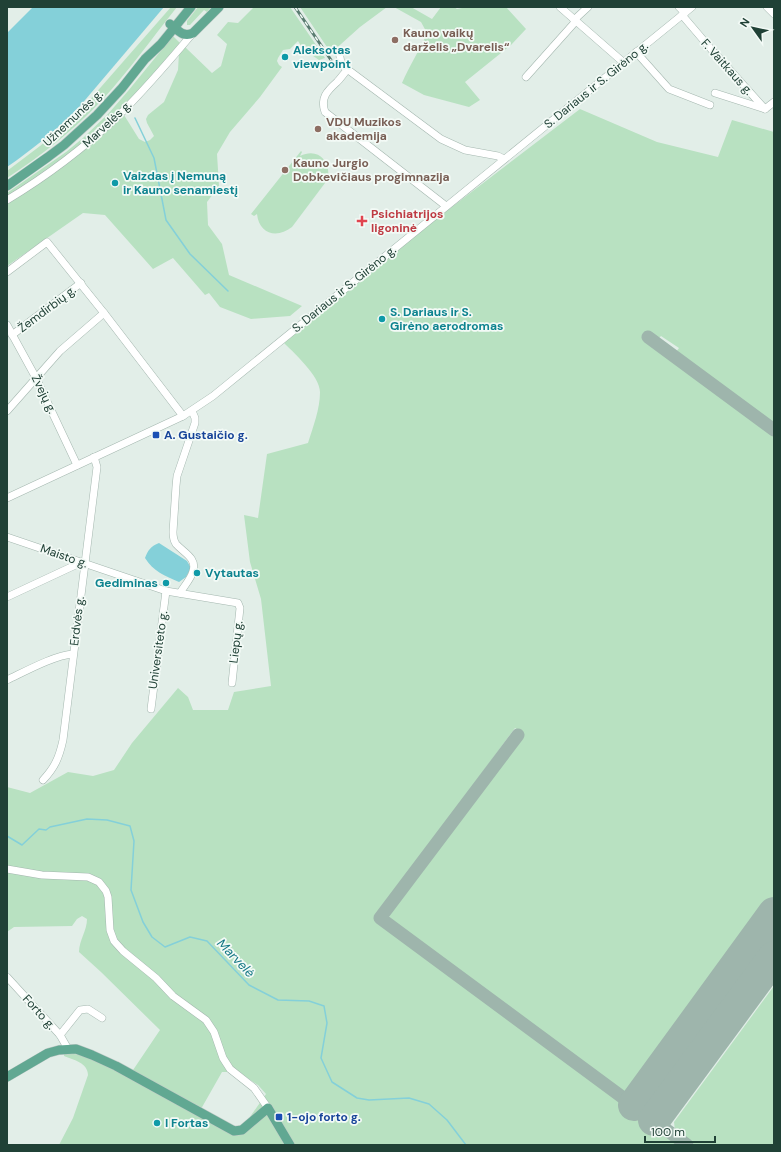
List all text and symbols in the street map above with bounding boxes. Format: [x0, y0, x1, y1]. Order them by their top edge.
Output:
north arrow [733, 8, 773, 48]
text: N [737, 15, 753, 30]
place label: Kauno vaikų darželis „Dvarelis“ [403, 25, 510, 55]
marker: Kauno vaikų darželis „Dvarelis“ [390, 35, 400, 45]
street label: F. Vaitkaus g. [697, 35, 757, 99]
street label: S. Dariaus ir S. Girėno g. [541, 38, 651, 132]
place label: Aleksotas viewpoint [293, 42, 351, 72]
marker: Aleksotas viewpoint [280, 52, 290, 62]
street label: Užnemunės g. [40, 86, 106, 150]
street label: Marvelės g. [79, 97, 135, 151]
place label: VDU Muzikos akademija [326, 114, 401, 144]
marker: VDU Muzikos akademija [313, 124, 323, 134]
place label: Kauno Jurgio Dobkevičiaus progimnazija [293, 155, 450, 185]
marker: Kauno Jurgio Dobkevičiaus progimnazija [280, 165, 290, 175]
place label: Vaizdas į Nemuną ir Kauno senamiestį [123, 168, 238, 198]
marker: Vaizdas į Nemuną ir Kauno senamiestį [110, 178, 120, 188]
place label: Psichiatrijos ligoninė [371, 206, 443, 236]
marker: Psichiatrijos ligoninė [356, 215, 368, 227]
street label: S. Dariaus ir S. Girėno g. [289, 242, 399, 336]
street label: Žemdirbių g. [15, 282, 79, 336]
place label: S. Dariaus ir S. Girėno aerodromas [390, 304, 503, 334]
marker: S. Dariaus ir S. Girėno aerodromas [377, 314, 387, 324]
street label: Žvejų g. [28, 372, 60, 416]
place label: A. Gustaičio g. [164, 427, 248, 443]
marker: A. Gustaičio g. [151, 430, 161, 440]
street label: Maisto g. [38, 540, 90, 572]
place label: Vytautas [205, 565, 259, 581]
marker: Vytautas [192, 568, 202, 578]
place label: Gediminas [95, 575, 158, 591]
marker: Gediminas [161, 578, 171, 588]
street label: Erdvės g. [66, 595, 88, 647]
street label: Universiteto g. [145, 610, 171, 690]
street label: Liepų g. [225, 620, 247, 664]
water label: Marvelė [213, 935, 259, 981]
street label: Forto g. [19, 991, 59, 1033]
place label: 1-ojo forto g. [287, 1109, 361, 1125]
marker: 1-ojo forto g. [274, 1112, 284, 1122]
place label: I Fortas [165, 1115, 208, 1131]
marker: I Fortas [152, 1118, 162, 1128]
scale bar [645, 1118, 715, 1144]
text: 100 m [651, 1124, 685, 1140]

